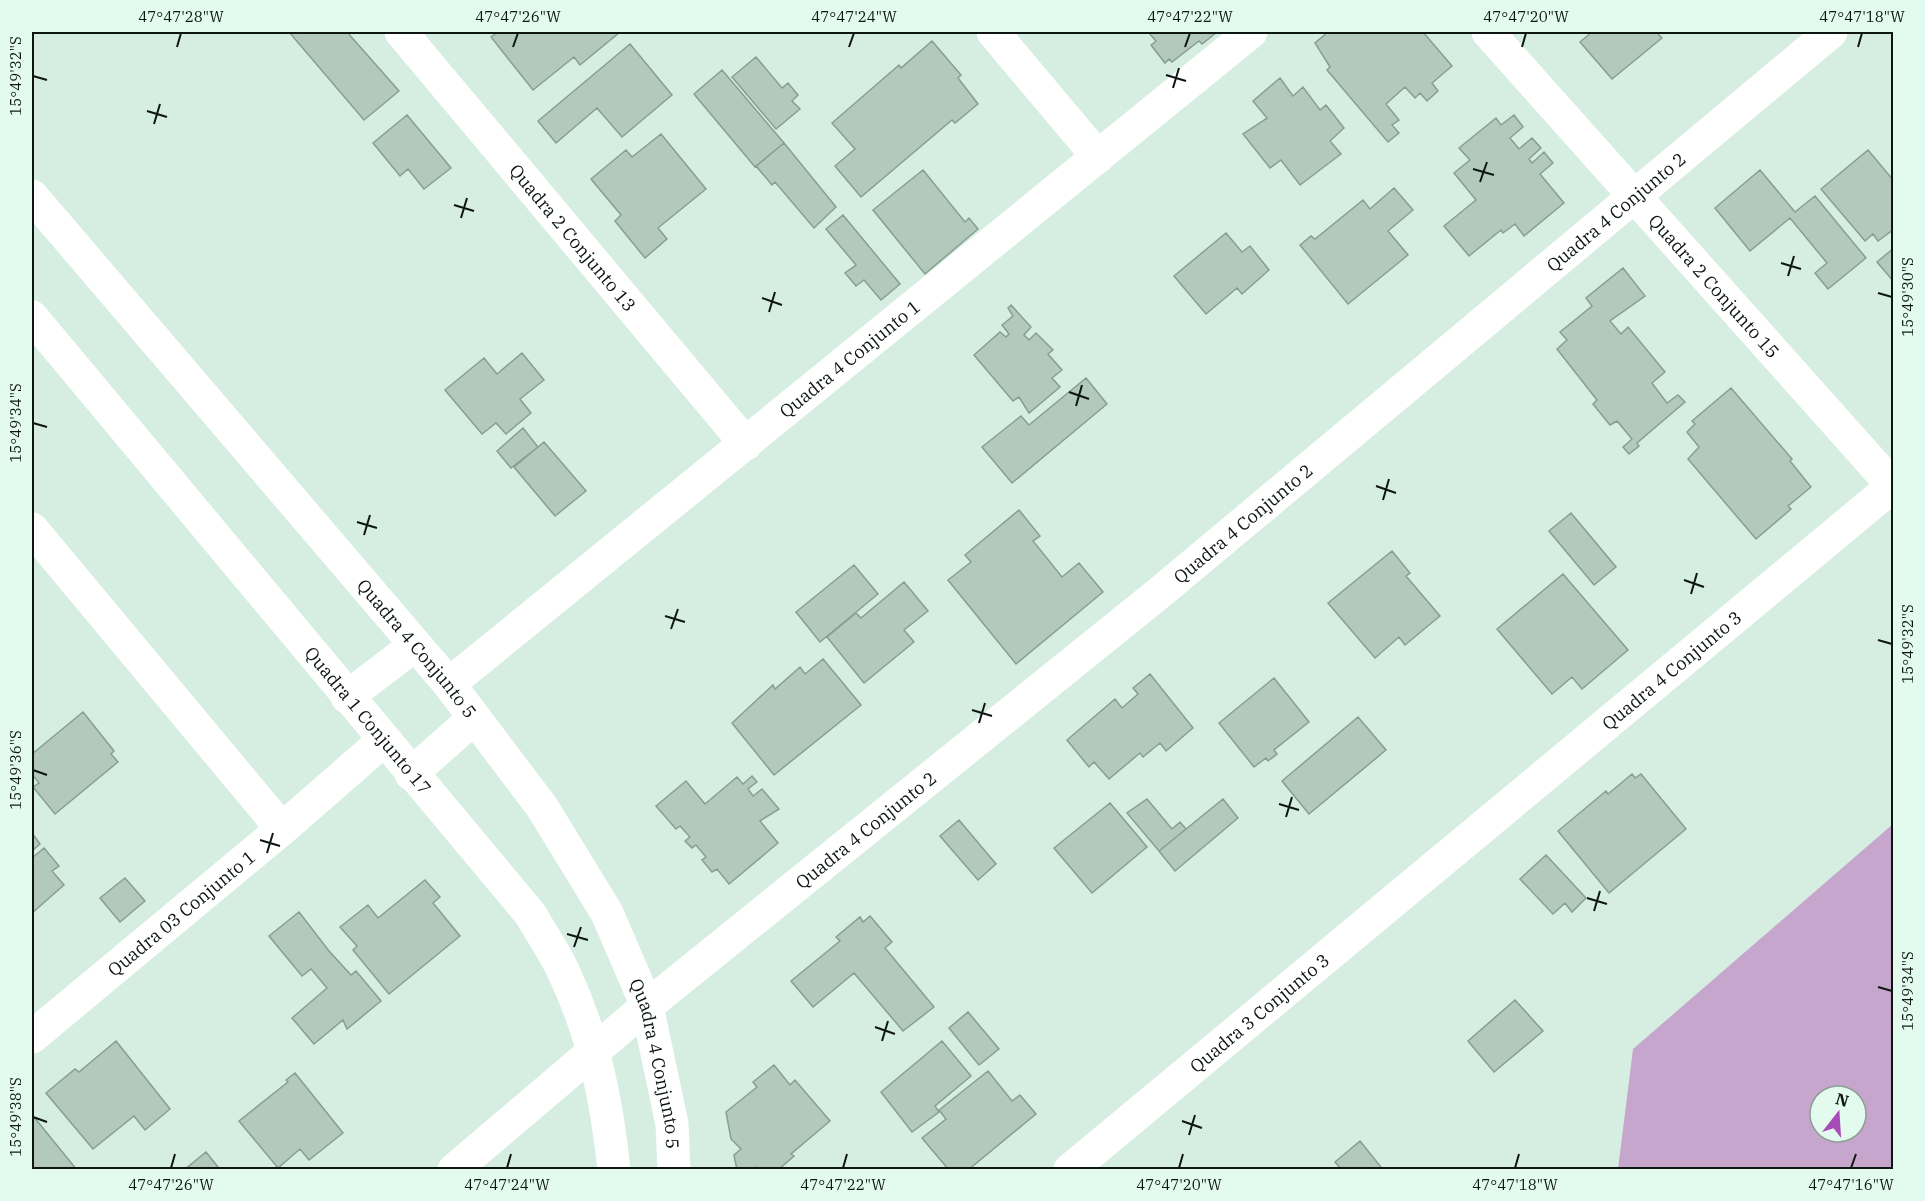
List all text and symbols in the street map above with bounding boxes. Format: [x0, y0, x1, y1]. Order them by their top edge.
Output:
text: 47°47'28"W [138, 7, 224, 26]
text: 47°47'26"W [475, 7, 561, 26]
text: 47°47'24"W [811, 7, 897, 26]
text: 47°47'22"W [1147, 7, 1233, 26]
text: 47°47'20"W [1483, 7, 1569, 26]
text: 47°47'18"W [1819, 7, 1905, 26]
text: 15°49'32"S [6, 36, 25, 116]
street label: Quadra 4 Conjunto 2 [1541, 147, 1690, 277]
street label: Quadra 2 Conjunto 13 [505, 159, 641, 316]
street label: Quadra 2 Conjunto 15 [1644, 209, 1785, 363]
text: 15°49'30"S [1898, 257, 1917, 337]
street label: Quadra 4 Conjunto 1 [774, 294, 924, 423]
text: 15°49'34"S [6, 383, 25, 463]
street label: Quadra 4 Conjunto 2 [1168, 458, 1317, 588]
street label: Quadra 4 Conjunto 5 [352, 574, 482, 722]
text: 15°49'32"S [1898, 604, 1917, 684]
street label: Quadra 4 Conjunto 3 [1597, 605, 1746, 735]
street label: Quadra 1 Conjunto 17 [300, 642, 437, 799]
text: 15°49'36"S [6, 730, 25, 810]
street label: Quadra 4 Conjunto 2 [790, 766, 941, 894]
street label: Quadra 03 Conjunto 1 [102, 845, 260, 981]
street label: Quadra 3 Conjunto 3 [1185, 948, 1334, 1077]
text: 15°49'34"S [1898, 951, 1917, 1031]
street label: Quadra 4 Conjunto 5 [625, 975, 685, 1150]
text: 15°49'38"S [6, 1077, 25, 1157]
north arrow [1808, 1084, 1868, 1144]
text: N [1833, 1088, 1851, 1111]
text: 47°47'26"W [128, 1175, 214, 1194]
text: 47°47'24"W [464, 1175, 550, 1194]
text: 47°47'22"W [800, 1175, 886, 1194]
text: 47°47'20"W [1136, 1175, 1222, 1194]
text: 47°47'18"W [1472, 1175, 1558, 1194]
text: 47°47'16"W [1808, 1175, 1894, 1194]

